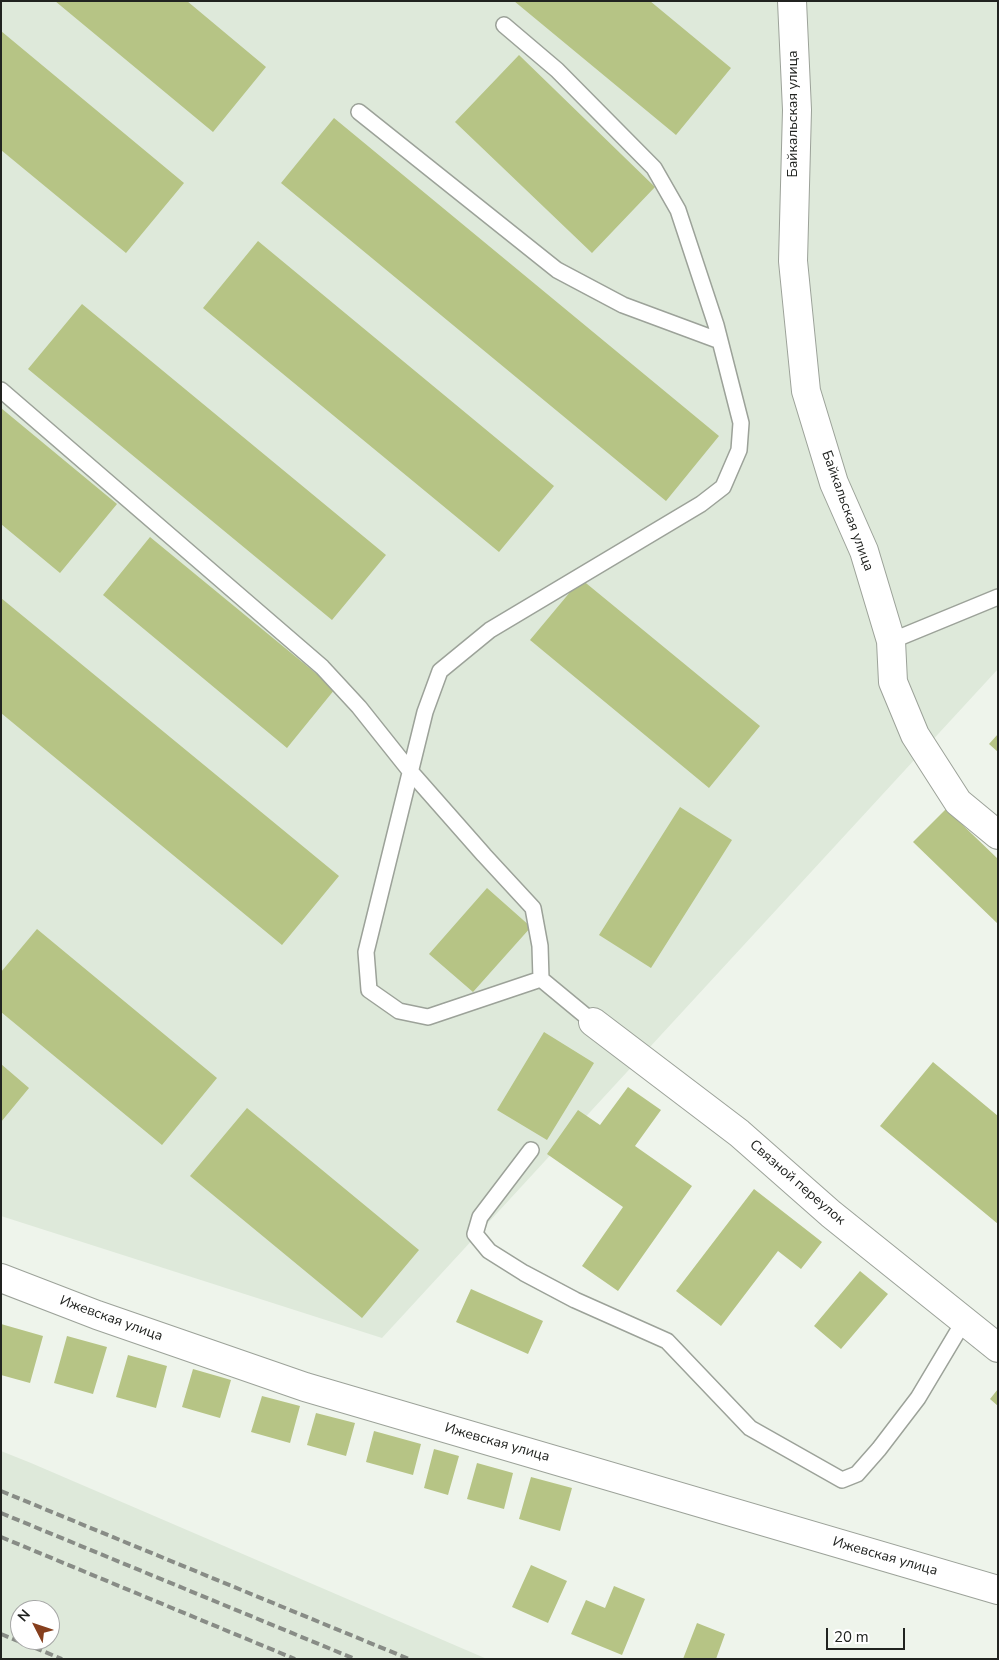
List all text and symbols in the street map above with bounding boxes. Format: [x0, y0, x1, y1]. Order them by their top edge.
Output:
street label: Байкальская улица [786, 50, 802, 178]
street label: Байкальская улица [817, 448, 877, 574]
street label: Связной переулок [746, 1137, 848, 1229]
street label: Ижевская улица [57, 1293, 165, 1345]
street label: Ижевская улица [443, 1420, 551, 1466]
street label: Ижевская улица [831, 1534, 939, 1580]
north arrow [10, 1600, 60, 1650]
text: N [13, 1605, 35, 1626]
scale bar [829, 1618, 908, 1650]
text: 20 m [834, 1627, 869, 1647]

